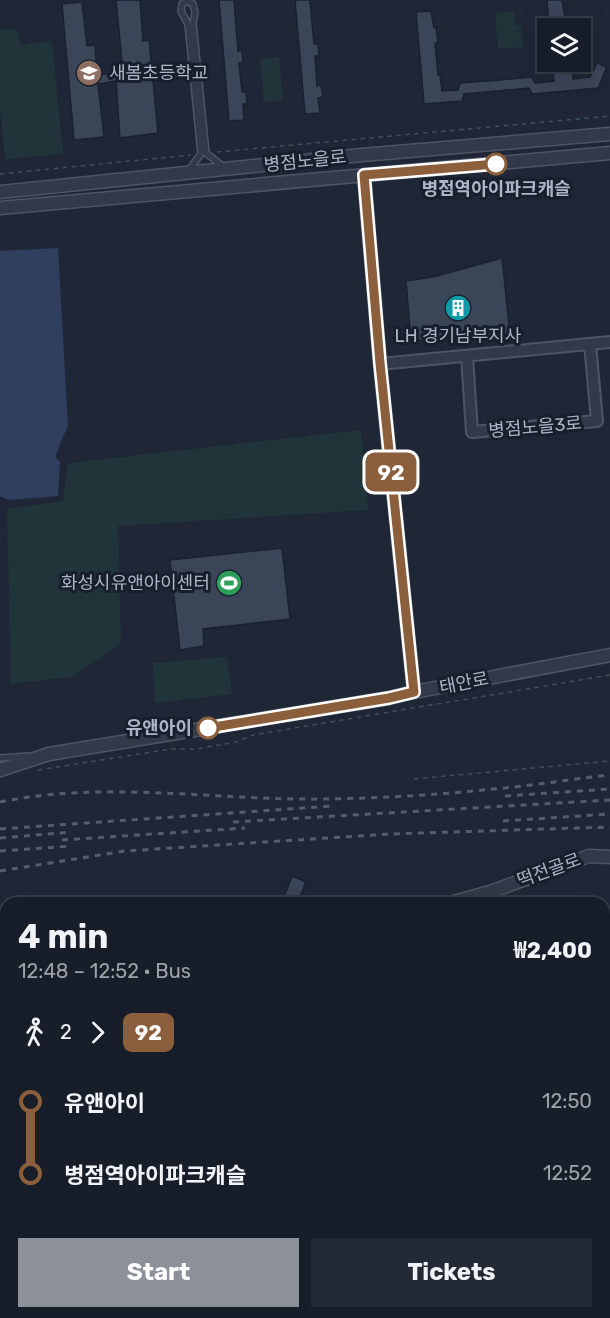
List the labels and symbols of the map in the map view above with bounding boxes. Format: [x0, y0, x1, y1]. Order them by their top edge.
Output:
school or university icon: 새봄초등학교 [74, 58, 104, 88]
place label: 새봄초등학교 [109, 62, 208, 84]
street label: 병점노을로 [263, 146, 347, 176]
marker: 병점역아이파크캐슬 [485, 153, 507, 175]
place label: 병점역아이파크캐슬 [421, 178, 571, 200]
building icon: LH 경기남부지사 [443, 293, 473, 323]
place label: LH 경기남부지사 [395, 325, 522, 347]
street label: 병점노을3로 [487, 412, 583, 442]
line badge: 92 [364, 452, 418, 492]
sports icon: 화성시유앤아이센터 [214, 568, 244, 598]
place label: 화성시유앤아이센터 [61, 572, 210, 594]
street label: 태안로 [438, 667, 490, 699]
place label: 유앤아이 [126, 717, 192, 739]
marker: 유앤아이 [197, 717, 219, 739]
street label: 떡전골로 [514, 848, 584, 892]

